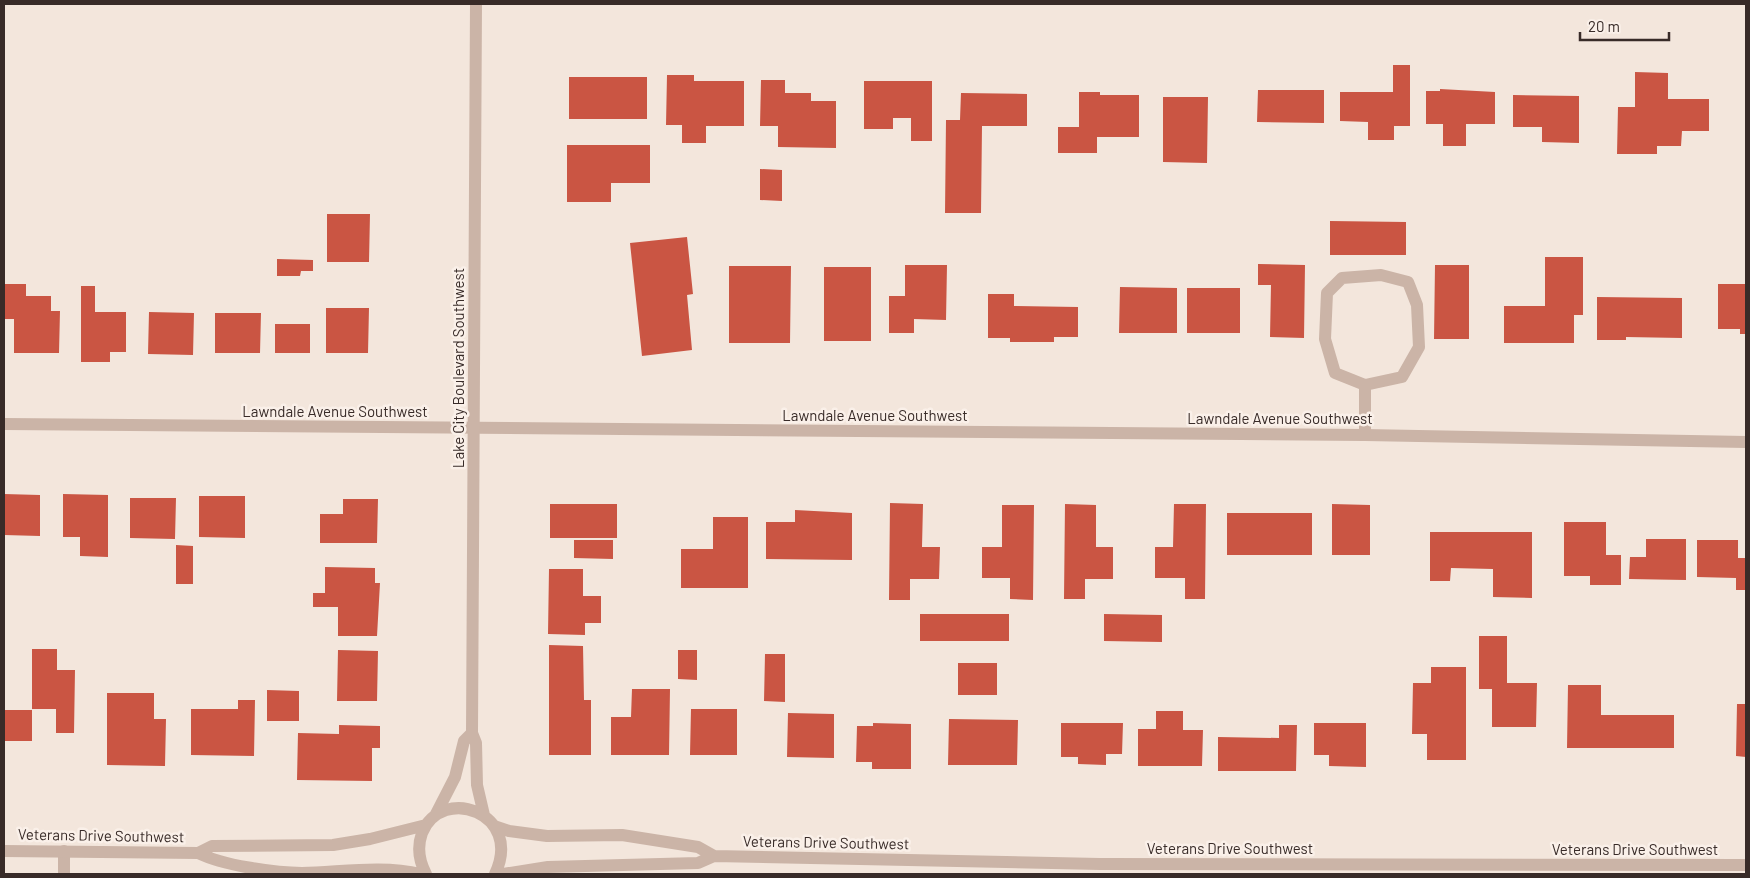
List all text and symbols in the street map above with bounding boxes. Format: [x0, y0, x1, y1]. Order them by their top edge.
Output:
scale bar [1580, 10, 1669, 42]
text: 20 m [1588, 17, 1620, 35]
street label: Lake City Boulevard Southwest [449, 268, 467, 468]
street label: Lawndale Avenue Southwest [242, 402, 428, 420]
street label: Lawndale Avenue Southwest [782, 406, 968, 424]
street label: Lawndale Avenue Southwest [1187, 409, 1373, 427]
street label: Veterans Drive Southwest [18, 825, 184, 845]
street label: Veterans Drive Southwest [743, 832, 909, 852]
street label: Veterans Drive Southwest [1147, 839, 1313, 857]
street label: Veterans Drive Southwest [1552, 840, 1718, 858]

